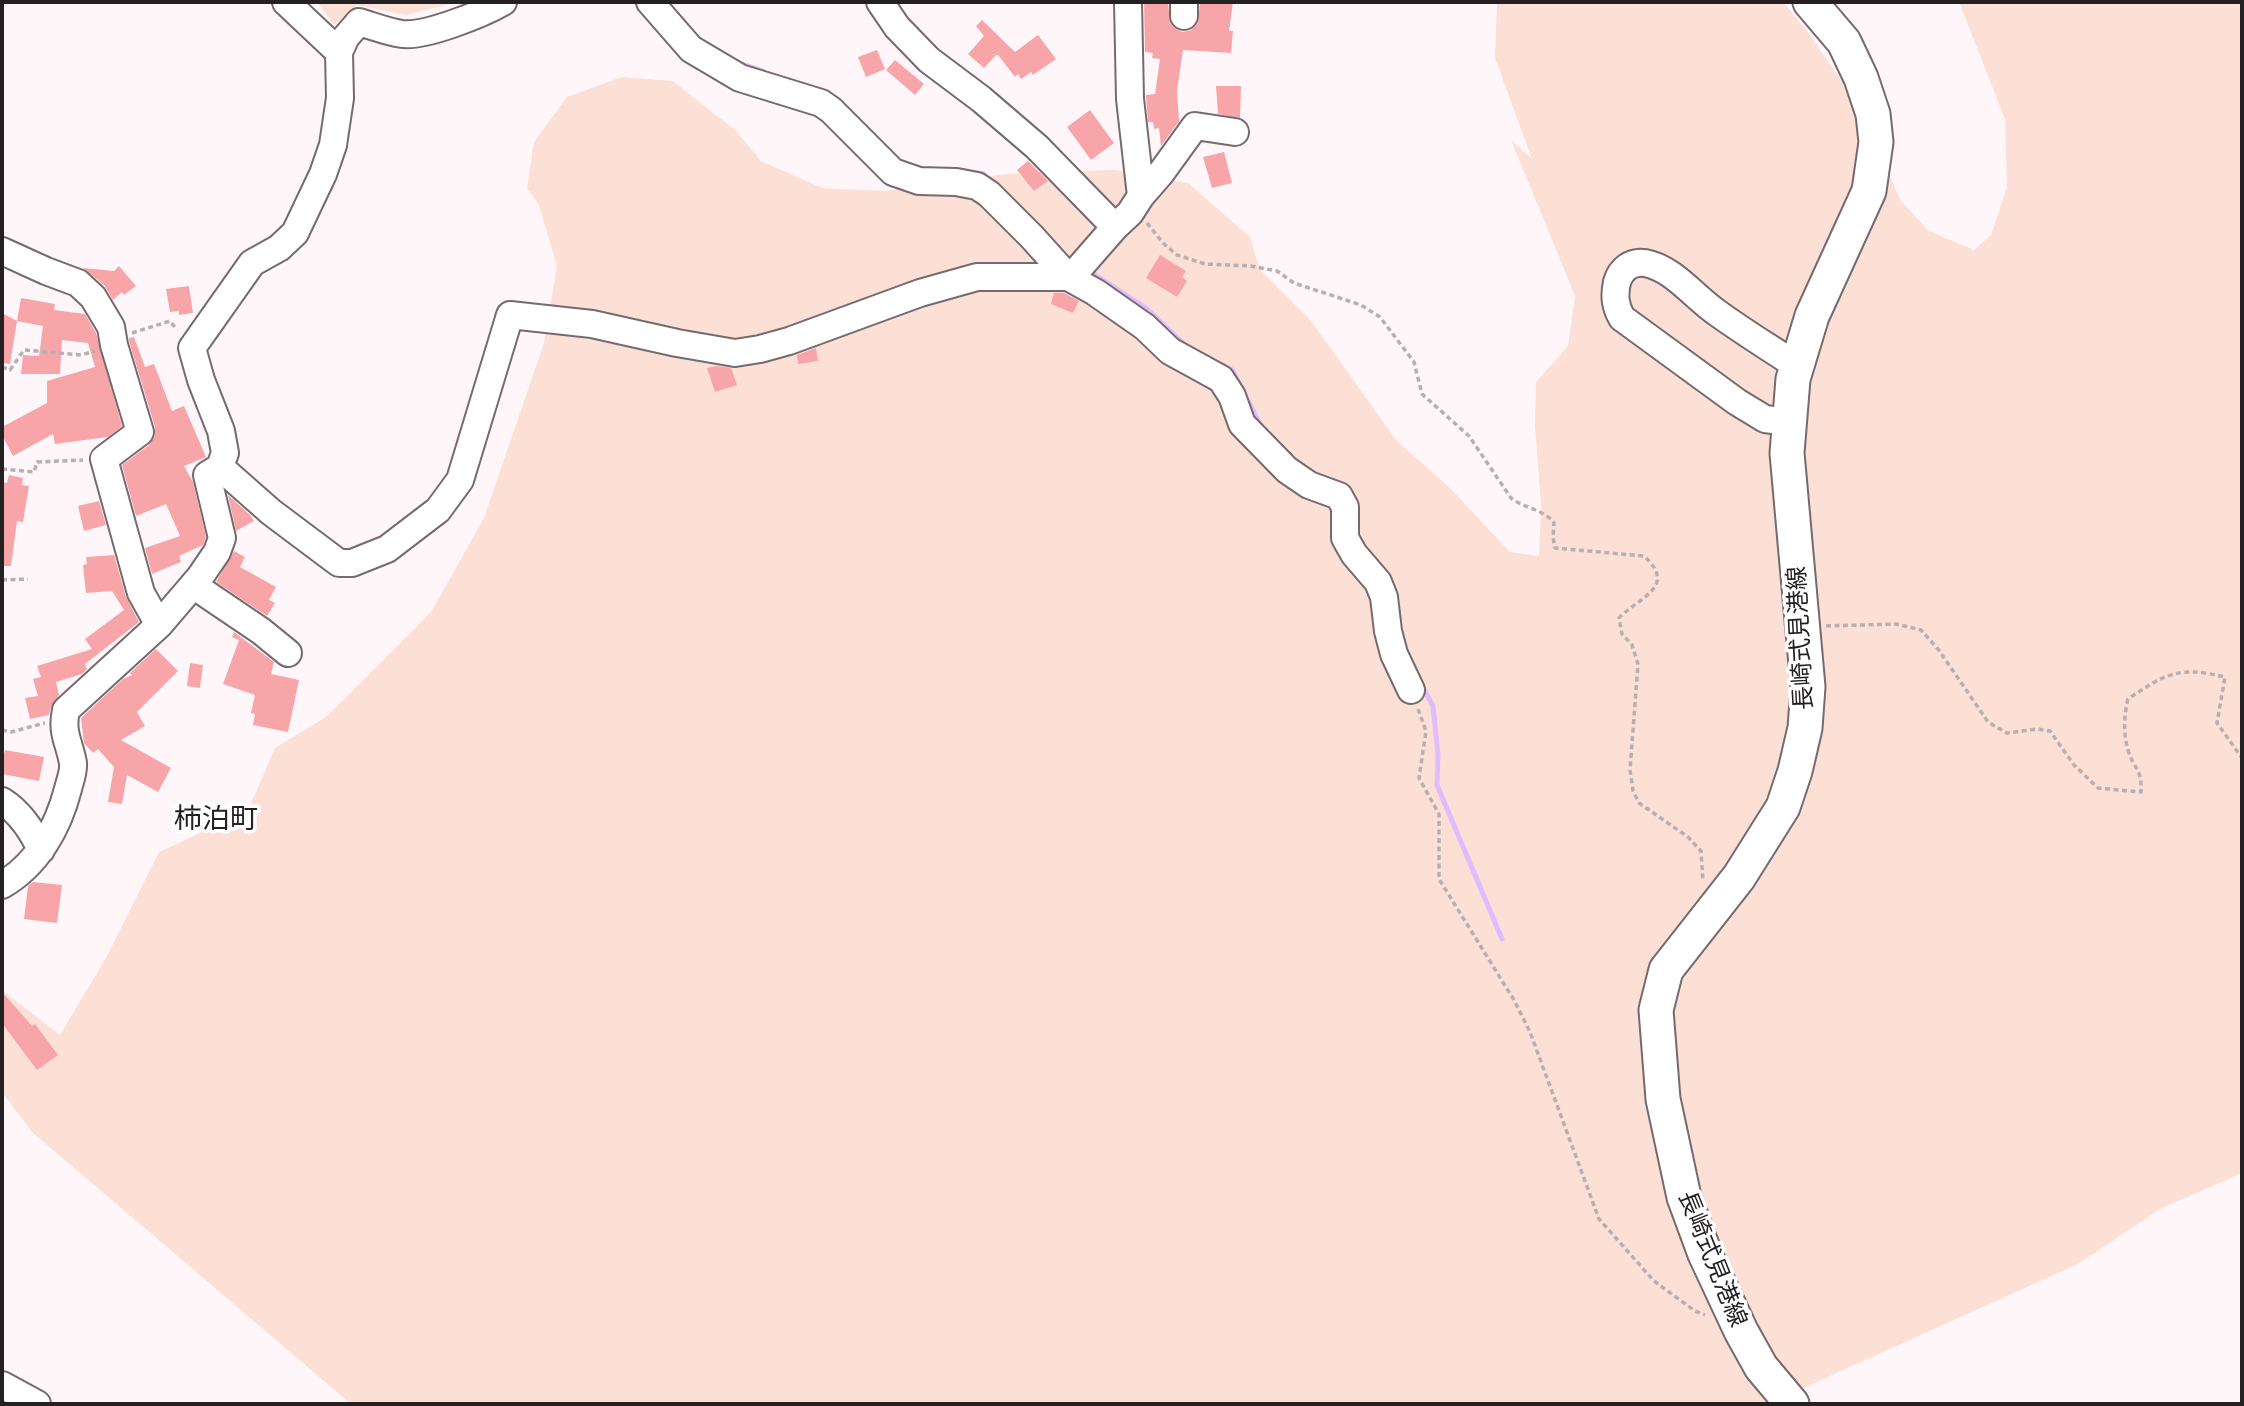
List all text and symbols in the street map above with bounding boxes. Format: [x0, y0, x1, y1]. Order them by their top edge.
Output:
street label: 長崎式見港線 [1783, 565, 1819, 711]
district label: 柿泊町 [174, 803, 258, 837]
street label: 長崎式見港線 [1672, 1187, 1752, 1331]

